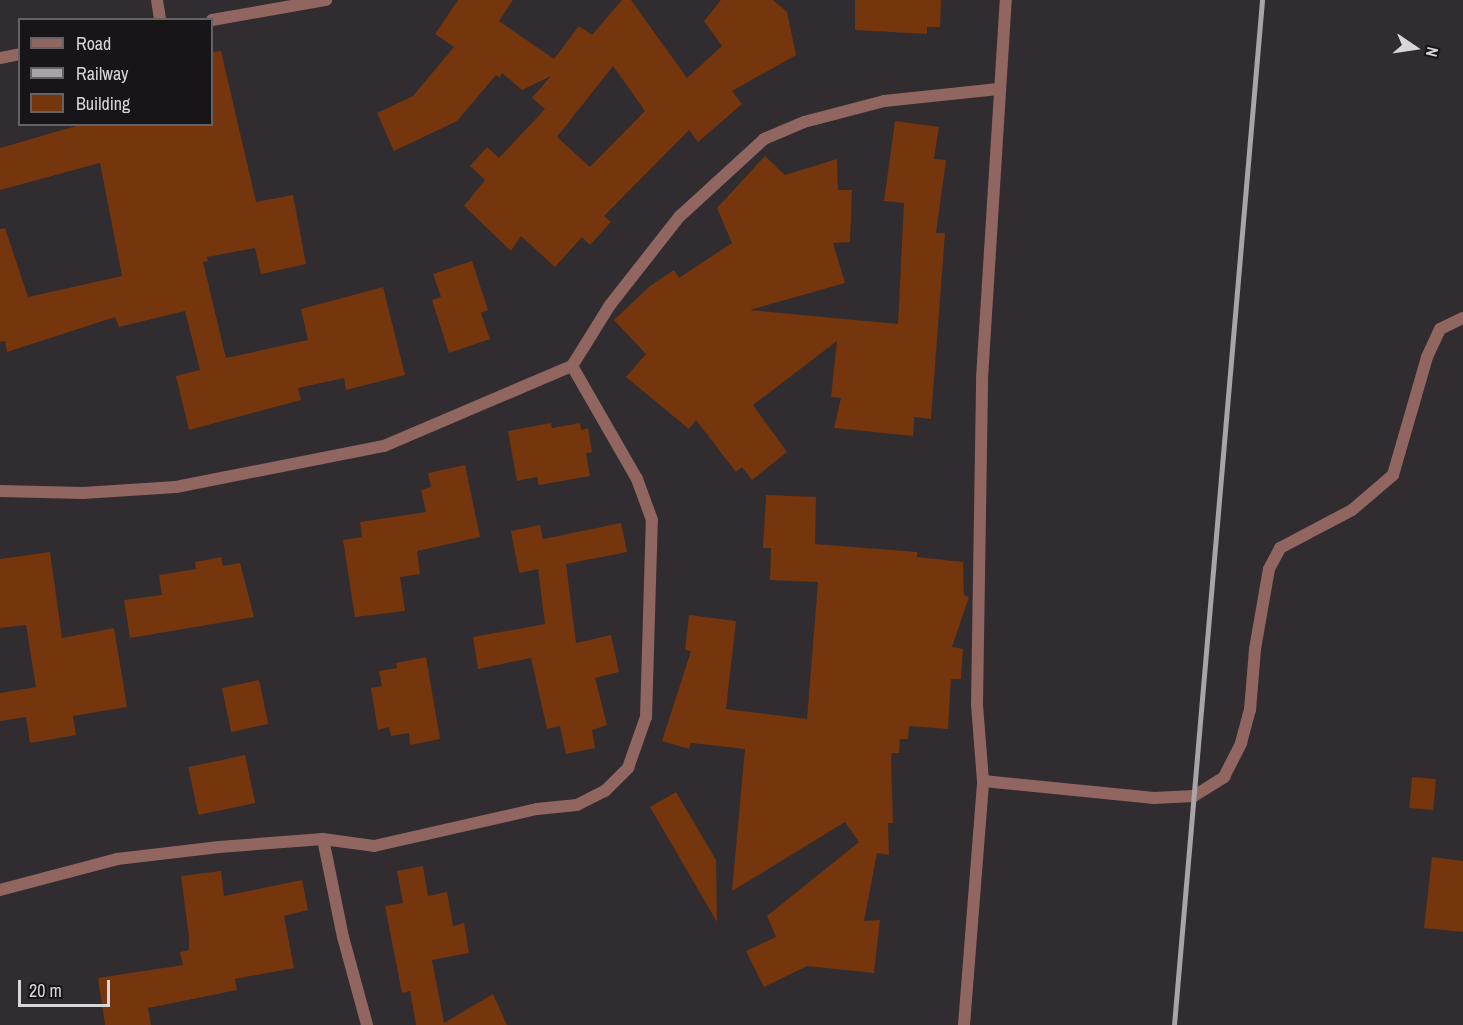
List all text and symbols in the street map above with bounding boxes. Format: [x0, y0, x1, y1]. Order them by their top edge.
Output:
legend [18, 18, 213, 126]
north arrow [1385, 18, 1445, 78]
text: Road [76, 31, 111, 56]
text: N [1421, 45, 1444, 59]
text: Railway [76, 61, 129, 86]
text: Building [76, 91, 130, 116]
scale bar [21, 968, 112, 1006]
text: 20 m [29, 978, 62, 1003]

